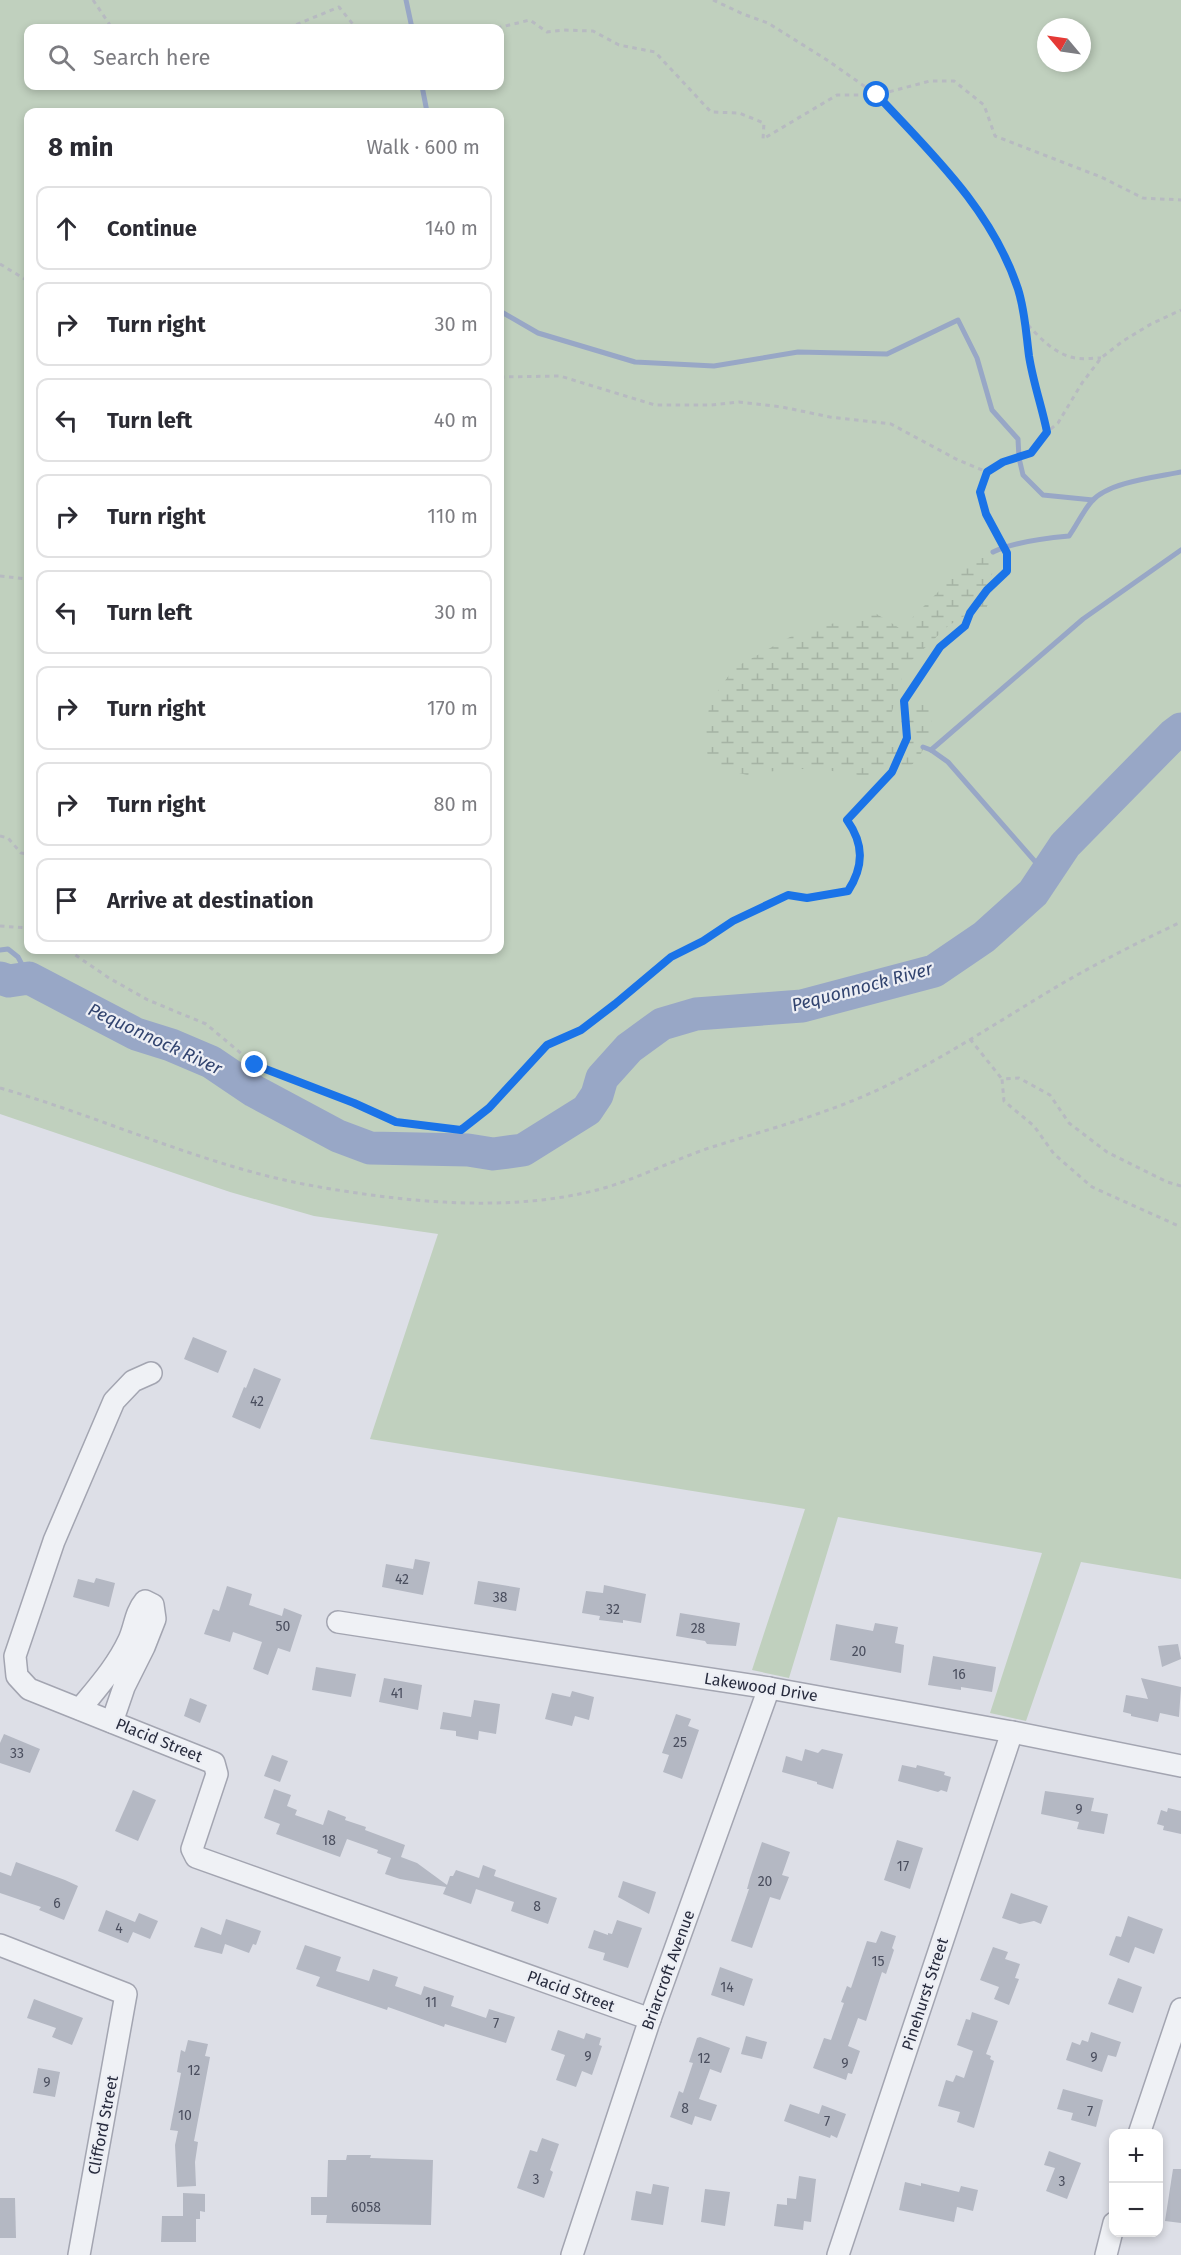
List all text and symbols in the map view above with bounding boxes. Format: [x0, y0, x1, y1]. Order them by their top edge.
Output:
north arrow [1037, 18, 1091, 72]
search box [24, 24, 504, 90]
icon: search [45, 41, 78, 74]
text: Search here [93, 44, 211, 71]
route start [863, 81, 889, 107]
text: 8 min [48, 132, 114, 163]
text: Walk · 600 m [366, 135, 480, 159]
icon: ahead [50, 212, 83, 245]
text: Continue [107, 215, 197, 242]
text: 140 m [425, 216, 478, 240]
icon: right [50, 308, 83, 341]
text: Turn right [107, 311, 206, 338]
text: 30 m [434, 312, 478, 336]
icon: left [50, 404, 83, 437]
text: Turn left [107, 407, 192, 434]
text: 40 m [434, 408, 478, 432]
icon: right [50, 500, 83, 533]
text: Turn right [107, 503, 206, 530]
text: 110 m [427, 504, 478, 528]
icon: left [50, 596, 83, 629]
text: Turn left [107, 599, 192, 626]
text: 30 m [434, 600, 478, 624]
icon: right [50, 692, 83, 725]
text: Turn right [107, 695, 206, 722]
text: 170 m [427, 696, 478, 720]
icon: right [50, 788, 83, 821]
text: Turn right [107, 791, 206, 818]
text: 80 m [433, 792, 478, 816]
icon: arrive [50, 884, 83, 917]
text: Arrive at destination [107, 887, 314, 914]
water label: Pequonnock River [789, 957, 936, 1016]
water label: Pequonnock River [85, 998, 226, 1080]
route end [241, 1051, 267, 1077]
house number: 42 [250, 1393, 264, 1410]
house number: 42 [395, 1571, 409, 1588]
house number: 38 [493, 1589, 508, 1606]
house number: 32 [606, 1601, 620, 1618]
house number: 50 [276, 1618, 291, 1635]
house number: 28 [691, 1620, 706, 1637]
house number: 20 [852, 1643, 867, 1660]
house number: 16 [952, 1666, 966, 1683]
street label: Lakewood Drive [703, 1669, 819, 1705]
house number: 41 [391, 1685, 403, 1702]
street label: Placid Street [113, 1714, 205, 1766]
house number: 25 [673, 1734, 687, 1751]
house number: 33 [10, 1745, 24, 1762]
house number: 9 [1075, 1801, 1083, 1818]
house number: 18 [322, 1832, 336, 1849]
house number: 17 [897, 1858, 909, 1875]
house number: 20 [758, 1873, 773, 1890]
house number: 6 [53, 1895, 61, 1912]
house number: 8 [533, 1898, 541, 1915]
street label: Briarcroft Avenue [638, 1908, 698, 2032]
house number: 4 [115, 1920, 123, 1937]
street label: Pinehurst Street [898, 1935, 952, 2053]
house number: 15 [871, 1953, 885, 1970]
street label: Placid Street [525, 1966, 618, 2016]
house number: 14 [720, 1979, 734, 1996]
house number: 11 [425, 1994, 437, 2011]
house number: 7 [493, 2015, 499, 2032]
house number: 9 [584, 2048, 592, 2065]
house number: 9 [1090, 2049, 1098, 2066]
house number: 12 [698, 2050, 711, 2067]
house number: 9 [841, 2055, 849, 2072]
house number: 12 [188, 2062, 201, 2079]
street label: Clifford Street [84, 2073, 122, 2176]
house number: 9 [43, 2074, 51, 2091]
house number: 8 [681, 2100, 689, 2117]
house number: 7 [1087, 2103, 1093, 2120]
house number: 10 [178, 2107, 192, 2124]
house number: 7 [824, 2113, 830, 2130]
map controls [1109, 2129, 1163, 2237]
button: + [1109, 2129, 1163, 2183]
house number: 3 [533, 2171, 540, 2188]
house number: 3 [1059, 2173, 1066, 2190]
button: − [1109, 2183, 1163, 2237]
house number: 6058 [351, 2199, 381, 2216]

